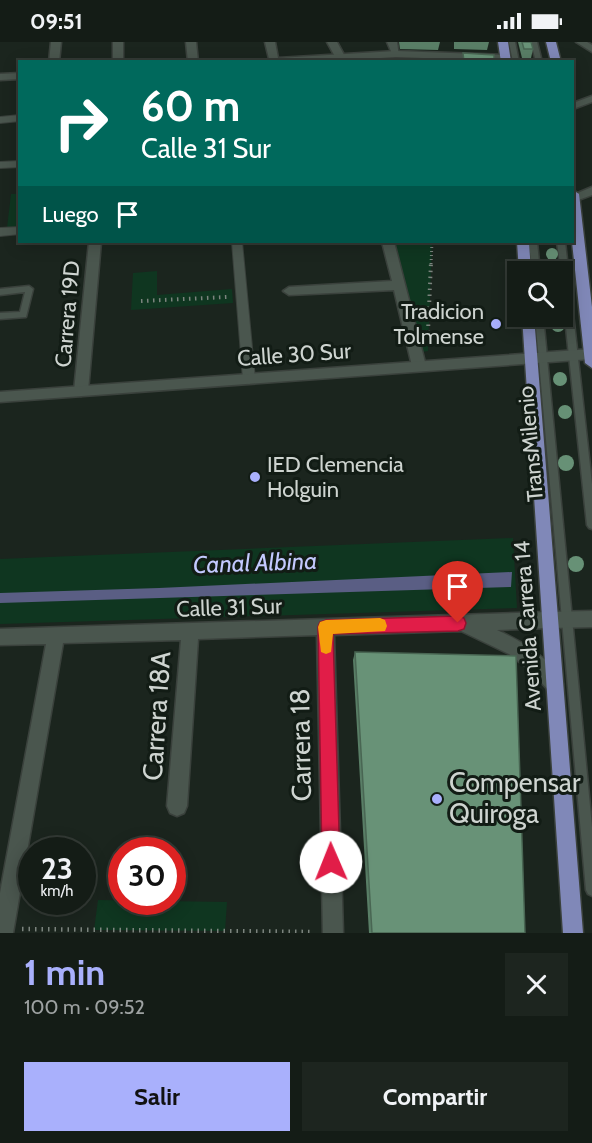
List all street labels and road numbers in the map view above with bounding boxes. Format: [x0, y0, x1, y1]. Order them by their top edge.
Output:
street label: Carrera 19D [49, 260, 86, 369]
street label: Calle 30 Sur [236, 337, 352, 372]
street label: TransMilenio [512, 385, 549, 503]
street label: Avenida Carrera 14 [508, 540, 547, 712]
street label: Calle 31 Sur [176, 592, 282, 623]
street label: Carrera 18A [136, 650, 177, 782]
street label: Carrera 18 [283, 688, 318, 802]

